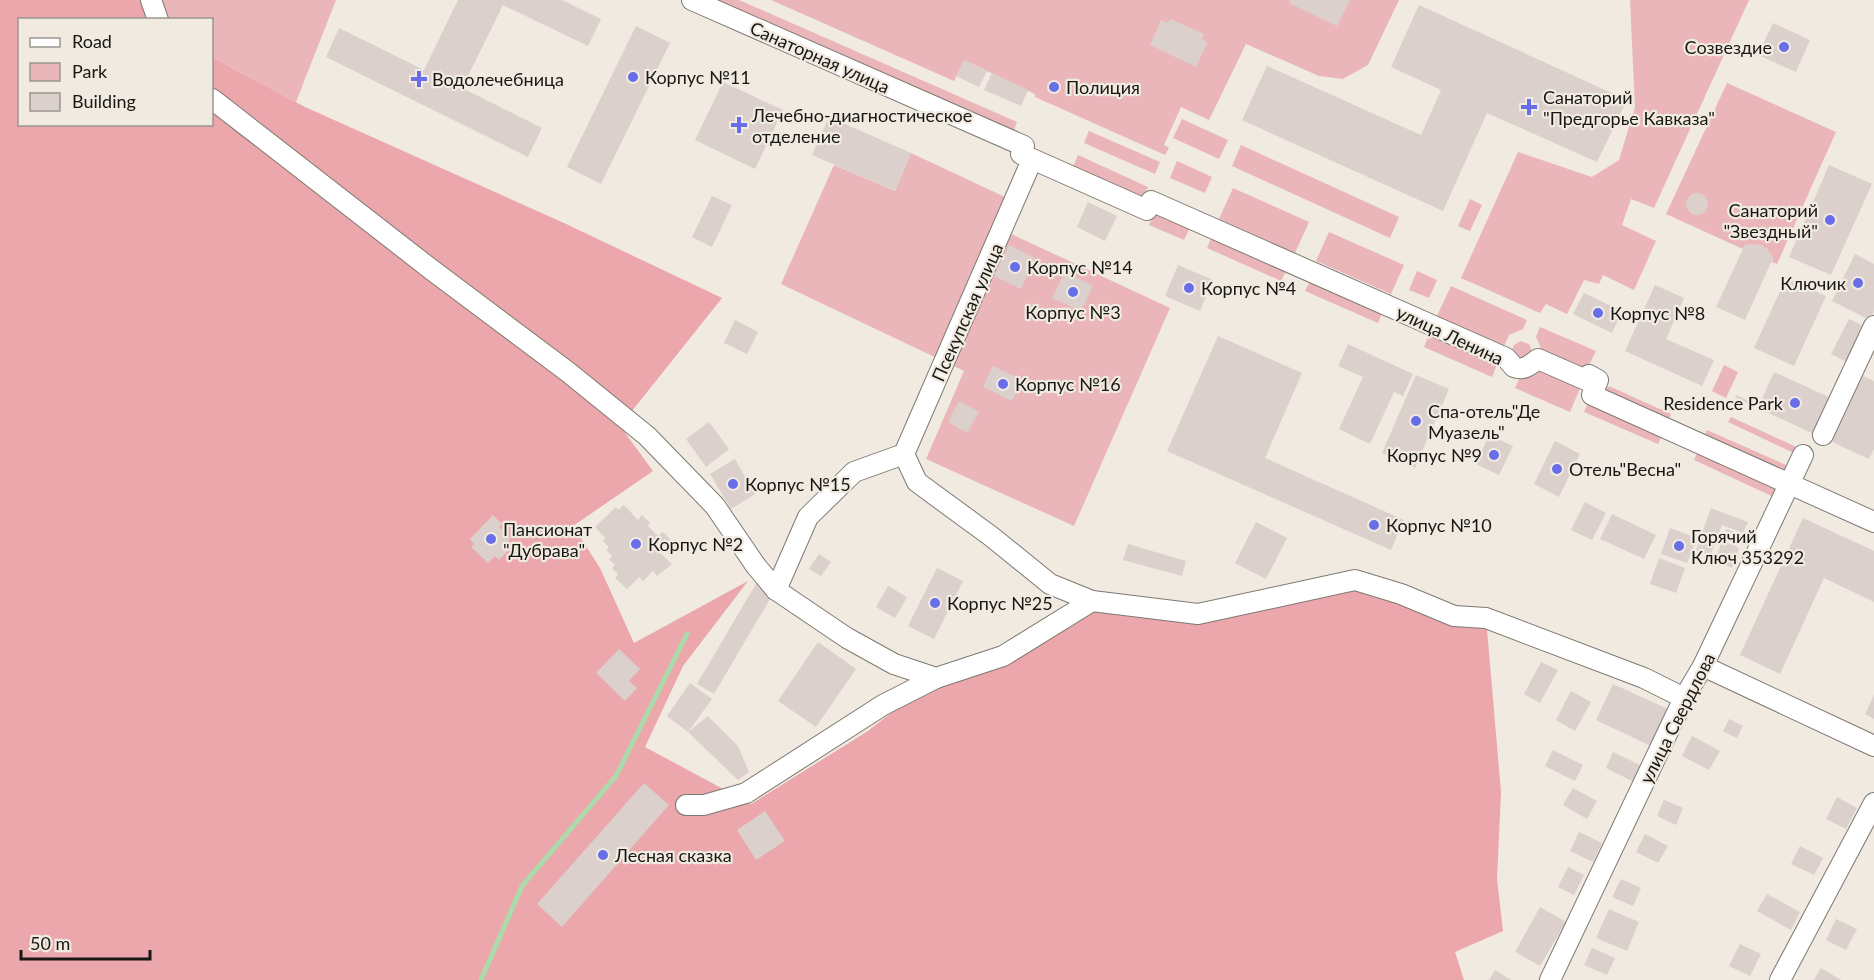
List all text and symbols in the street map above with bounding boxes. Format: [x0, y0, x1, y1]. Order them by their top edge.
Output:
street label: Санаторная улица [747, 16, 893, 98]
legend [18, 18, 213, 126]
text: Road [72, 30, 112, 52]
place label: Созвездие [1685, 36, 1772, 58]
marker: Созвездие [1777, 40, 1791, 54]
text: Park [72, 60, 108, 82]
place label: Корпус №11 [645, 66, 751, 88]
place label: Водолечебница [432, 68, 564, 90]
marker: Водолечебница [410, 70, 428, 88]
marker: Корпус №11 [626, 70, 640, 84]
place label: Полиция [1066, 76, 1140, 98]
marker: Полиция [1047, 80, 1061, 94]
place label: Санаторий "Предгорье Кавказа" [1543, 86, 1715, 129]
text: Building [72, 90, 136, 112]
marker: Санаторий "Предгорье Кавказа" [1520, 98, 1538, 116]
place label: Лечебно-диагностическое отделение [751, 104, 972, 147]
marker: Лечебно-диагностическое отделение [730, 116, 748, 134]
place label: Санаторий "Звездный" [1723, 199, 1818, 242]
marker: Санаторий "Звездный" [1823, 213, 1837, 227]
street label: Псекупская улица [927, 239, 1007, 385]
place label: Корпус №14 [1027, 256, 1133, 278]
marker: Корпус №14 [1008, 260, 1022, 274]
place label: Ключик [1780, 272, 1847, 294]
marker: Ключик [1851, 276, 1865, 290]
place label: Корпус №4 [1201, 277, 1296, 299]
marker: Корпус №4 [1182, 281, 1196, 295]
marker: Корпус №3 [1066, 285, 1080, 299]
place label: Корпус №3 [1025, 301, 1121, 323]
street label: улица Ленина [1393, 301, 1507, 369]
place label: Корпус №8 [1610, 302, 1705, 324]
marker: Корпус №8 [1591, 306, 1605, 320]
place label: Корпус №16 [1015, 373, 1121, 395]
marker: Корпус №16 [996, 377, 1010, 391]
place label: Residence Park [1663, 392, 1784, 414]
marker: Residence Park [1788, 396, 1802, 410]
place label: Спа-отель"Де Муазель" [1428, 400, 1540, 443]
marker: Спа-отель"Де Муазель" [1409, 414, 1423, 428]
place label: Корпус №9 [1387, 444, 1482, 466]
marker: Корпус №9 [1487, 448, 1501, 462]
place label: Отель"Весна" [1569, 458, 1681, 480]
marker: Отель"Весна" [1550, 462, 1564, 476]
place label: Корпус №15 [745, 473, 851, 495]
marker: Корпус №15 [726, 477, 740, 491]
place label: Корпус №10 [1386, 514, 1492, 536]
place label: Пансионат "Дубрава" [503, 518, 592, 561]
marker: Корпус №10 [1367, 518, 1381, 532]
place label: Горячий Ключ 353292 [1691, 525, 1804, 568]
marker: Пансионат "Дубрава" [484, 532, 498, 546]
place label: Корпус №2 [648, 533, 743, 555]
marker: Корпус №2 [629, 537, 643, 551]
marker: Горячий Ключ 353292 [1672, 539, 1686, 553]
place label: Корпус №25 [947, 592, 1053, 614]
marker: Корпус №25 [928, 596, 942, 610]
street label: улица Свердлова [1635, 649, 1719, 787]
place label: Лесная сказка [614, 844, 732, 866]
marker: Лесная сказка [596, 848, 610, 862]
scale bar [21, 923, 150, 961]
text: 50 m [30, 932, 70, 954]

